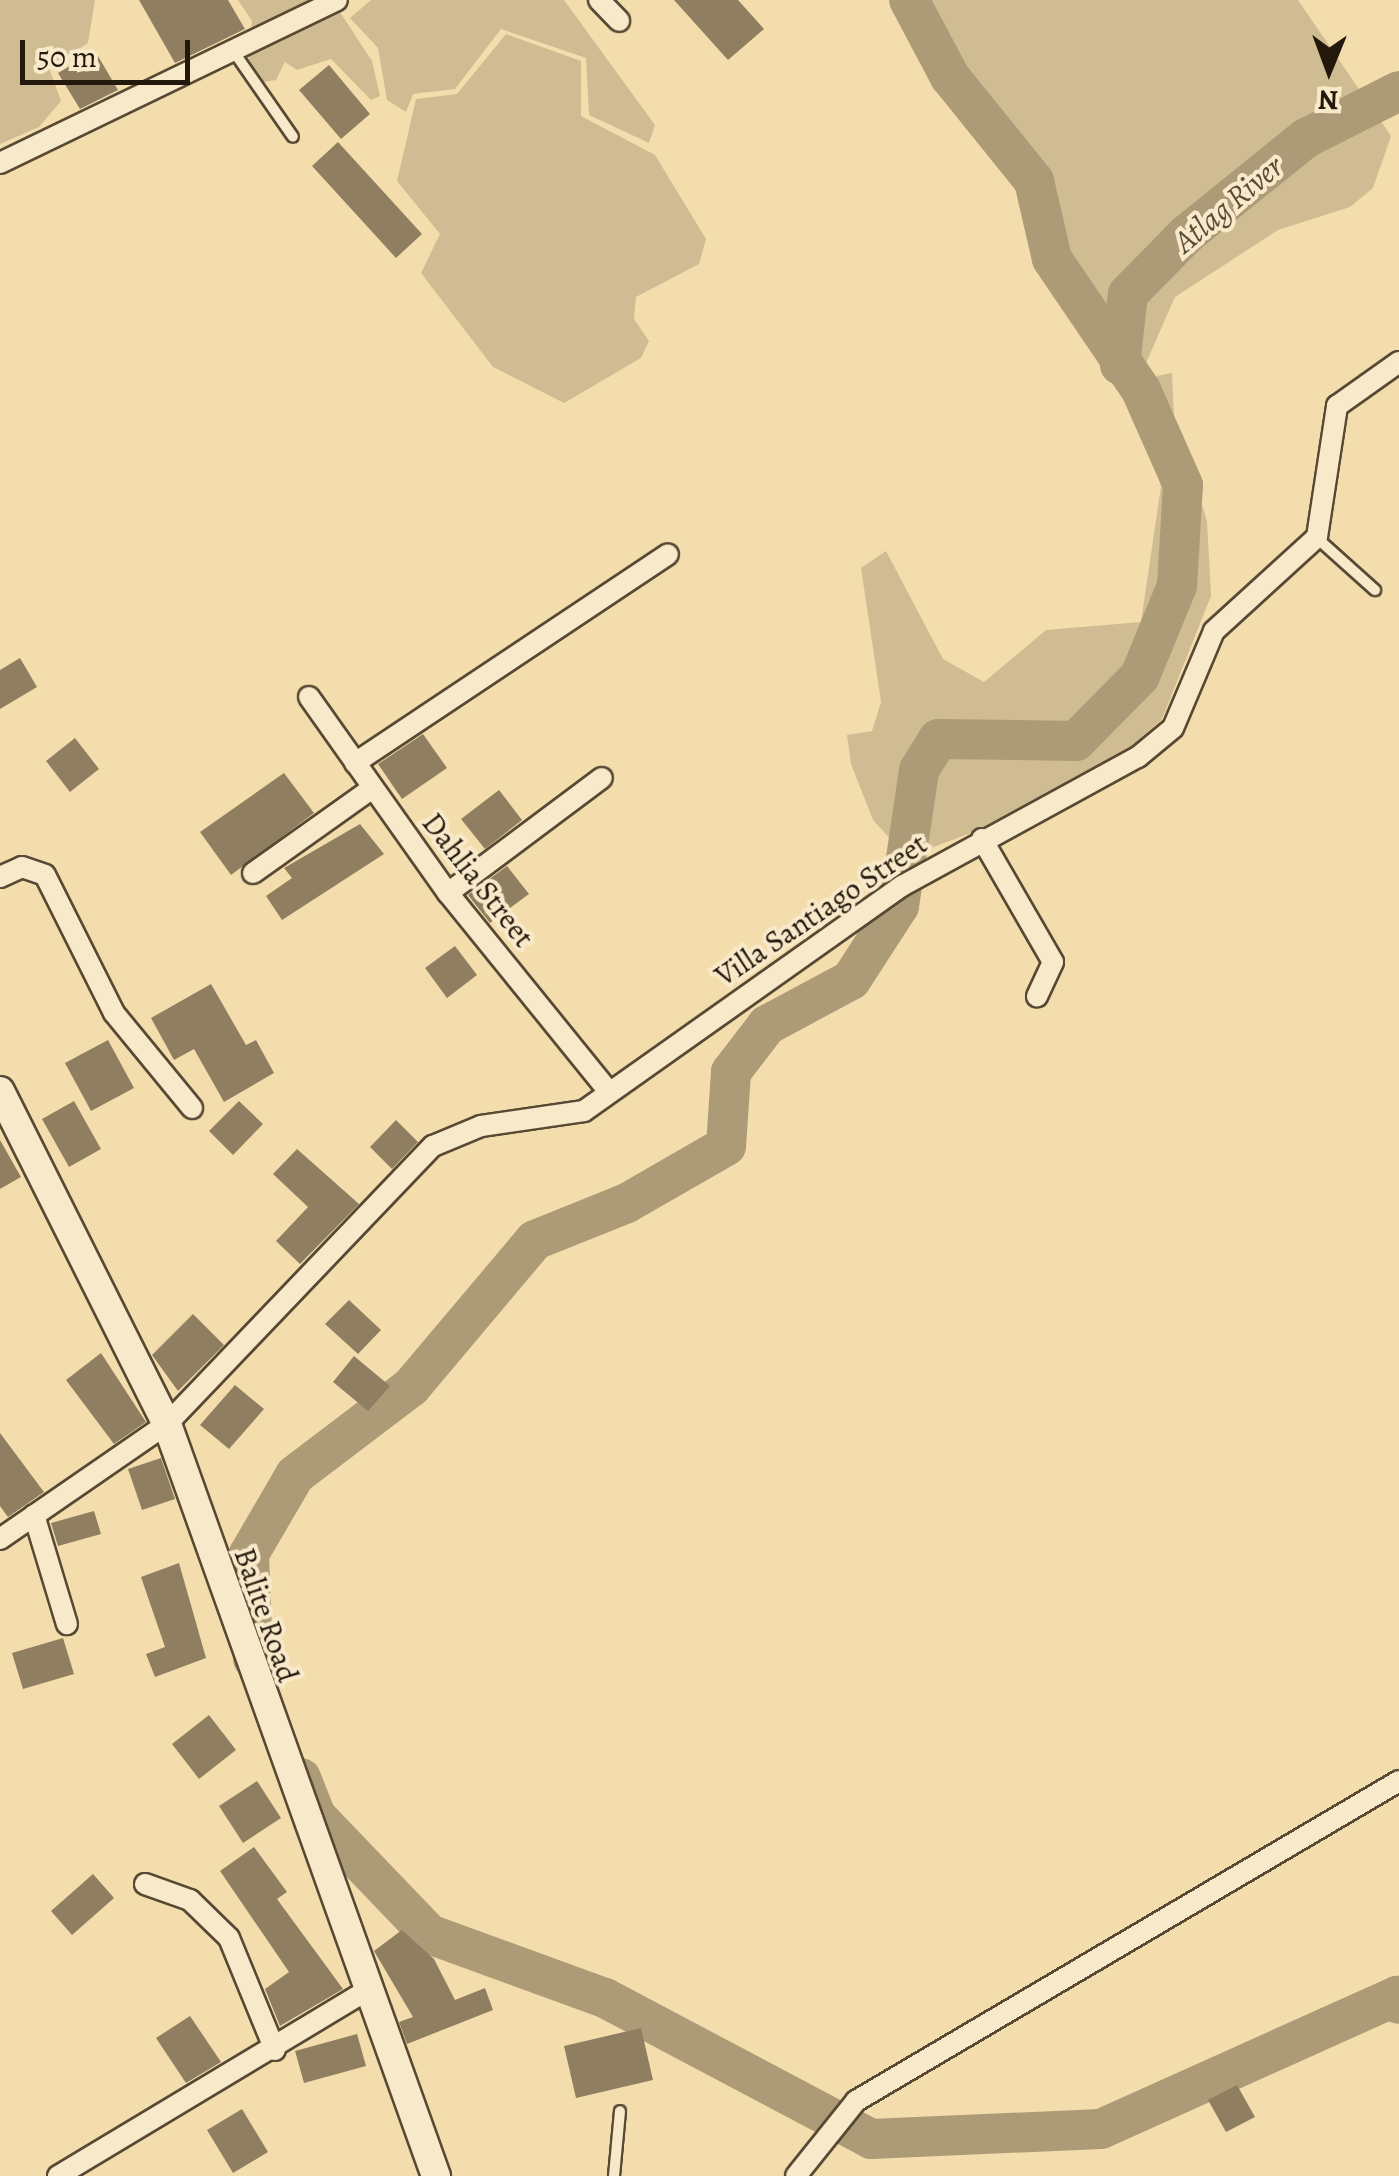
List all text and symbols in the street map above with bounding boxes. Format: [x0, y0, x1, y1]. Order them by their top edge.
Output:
scale bar [25, 20, 195, 82]
north arrow [1279, 20, 1379, 120]
text: 50 m [37, 37, 97, 77]
text: N [1318, 81, 1339, 119]
water label: Atlag River [1165, 147, 1291, 261]
street label: Dahlia Street [414, 806, 542, 954]
street label: Villa Santiago Street [708, 826, 934, 994]
street label: Balite Road [226, 1543, 306, 1687]

